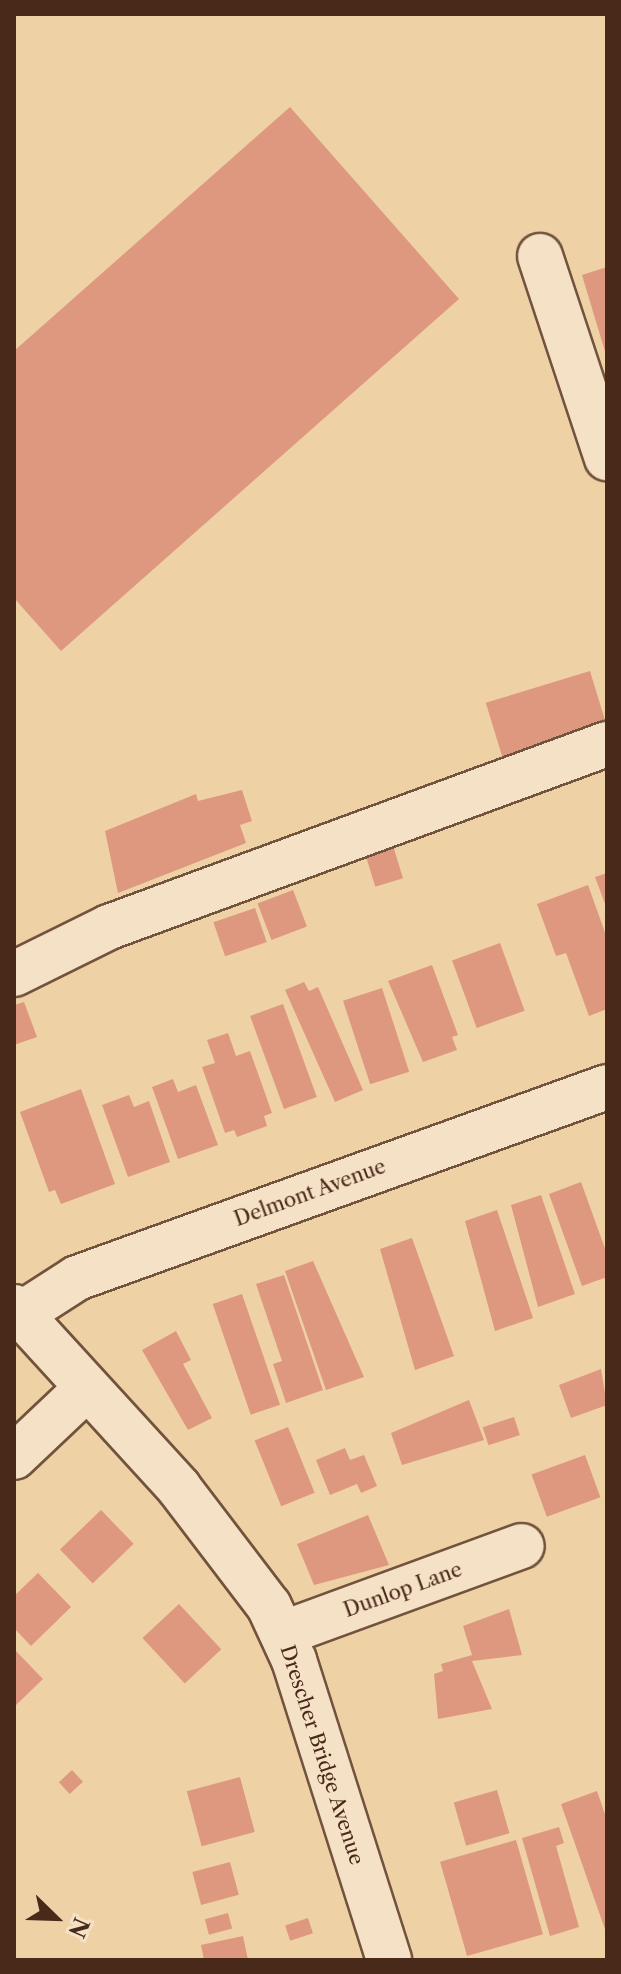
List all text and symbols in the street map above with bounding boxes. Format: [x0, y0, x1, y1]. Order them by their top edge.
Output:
street label: Delmont Avenue [231, 1154, 389, 1232]
street label: Dunlop Lane [341, 1557, 465, 1623]
street label: Drescher Bridge Avenue [275, 1641, 369, 1869]
north arrow [16, 1878, 96, 1958]
text: N [62, 1913, 95, 1942]

